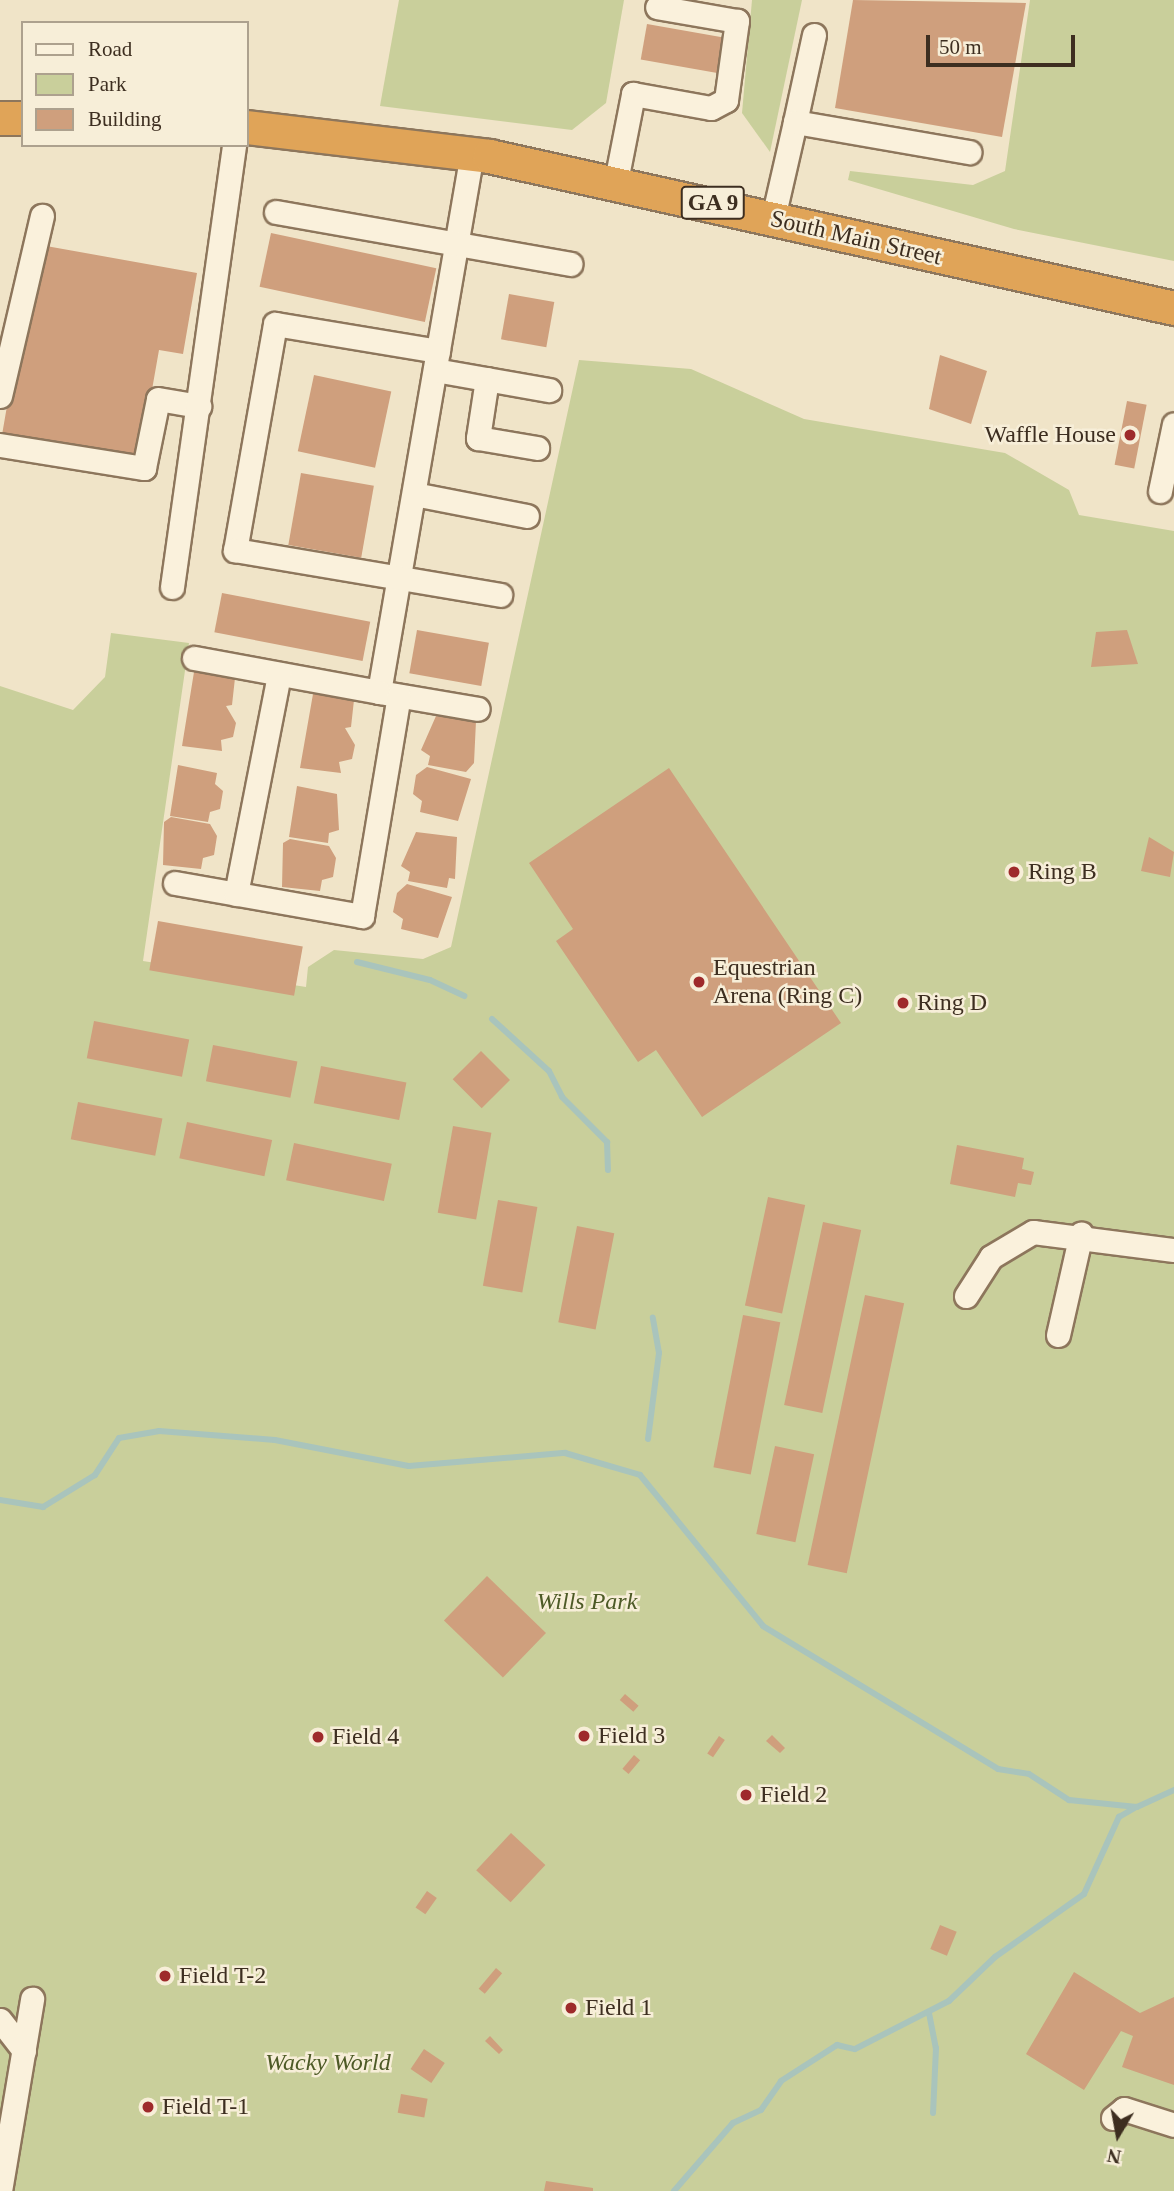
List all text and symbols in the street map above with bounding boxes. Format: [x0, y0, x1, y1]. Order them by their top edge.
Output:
legend [21, 21, 248, 147]
scale bar [929, 21, 1078, 65]
text: 50 m [939, 35, 982, 59]
text: Road [88, 37, 132, 61]
text: Park [88, 72, 127, 96]
text: Building [88, 107, 162, 131]
road number: GA 9 [680, 184, 746, 222]
street label: South Main Street [768, 204, 944, 272]
place label: Waffle House [984, 421, 1116, 449]
marker: Waffle House [1122, 427, 1138, 443]
place label: Ring B [1028, 858, 1097, 886]
marker: Ring B [1006, 864, 1022, 880]
place label: Equestrian Arena (Ring C) [713, 954, 862, 1010]
marker: Equestrian Arena (Ring C) [691, 974, 707, 990]
place label: Ring D [917, 989, 987, 1017]
marker: Ring D [895, 995, 911, 1011]
park label: Wills Park [537, 1588, 637, 1616]
place label: Field 3 [598, 1722, 665, 1750]
place label: Field 4 [332, 1723, 399, 1751]
marker: Field 3 [576, 1728, 592, 1744]
marker: Field 4 [310, 1729, 326, 1745]
place label: Field 2 [760, 1781, 827, 1809]
marker: Field 2 [738, 1787, 754, 1803]
place label: Field T-2 [179, 1962, 267, 1990]
marker: Field T-2 [157, 1968, 173, 1984]
place label: Field 1 [585, 1994, 652, 2022]
marker: Field 1 [563, 2000, 579, 2016]
park label: Wacky World [265, 2049, 391, 2077]
place label: Field T-1 [162, 2093, 250, 2121]
marker: Field T-1 [140, 2099, 156, 2115]
north arrow [1083, 2100, 1153, 2170]
text: N [1106, 2145, 1123, 2168]

